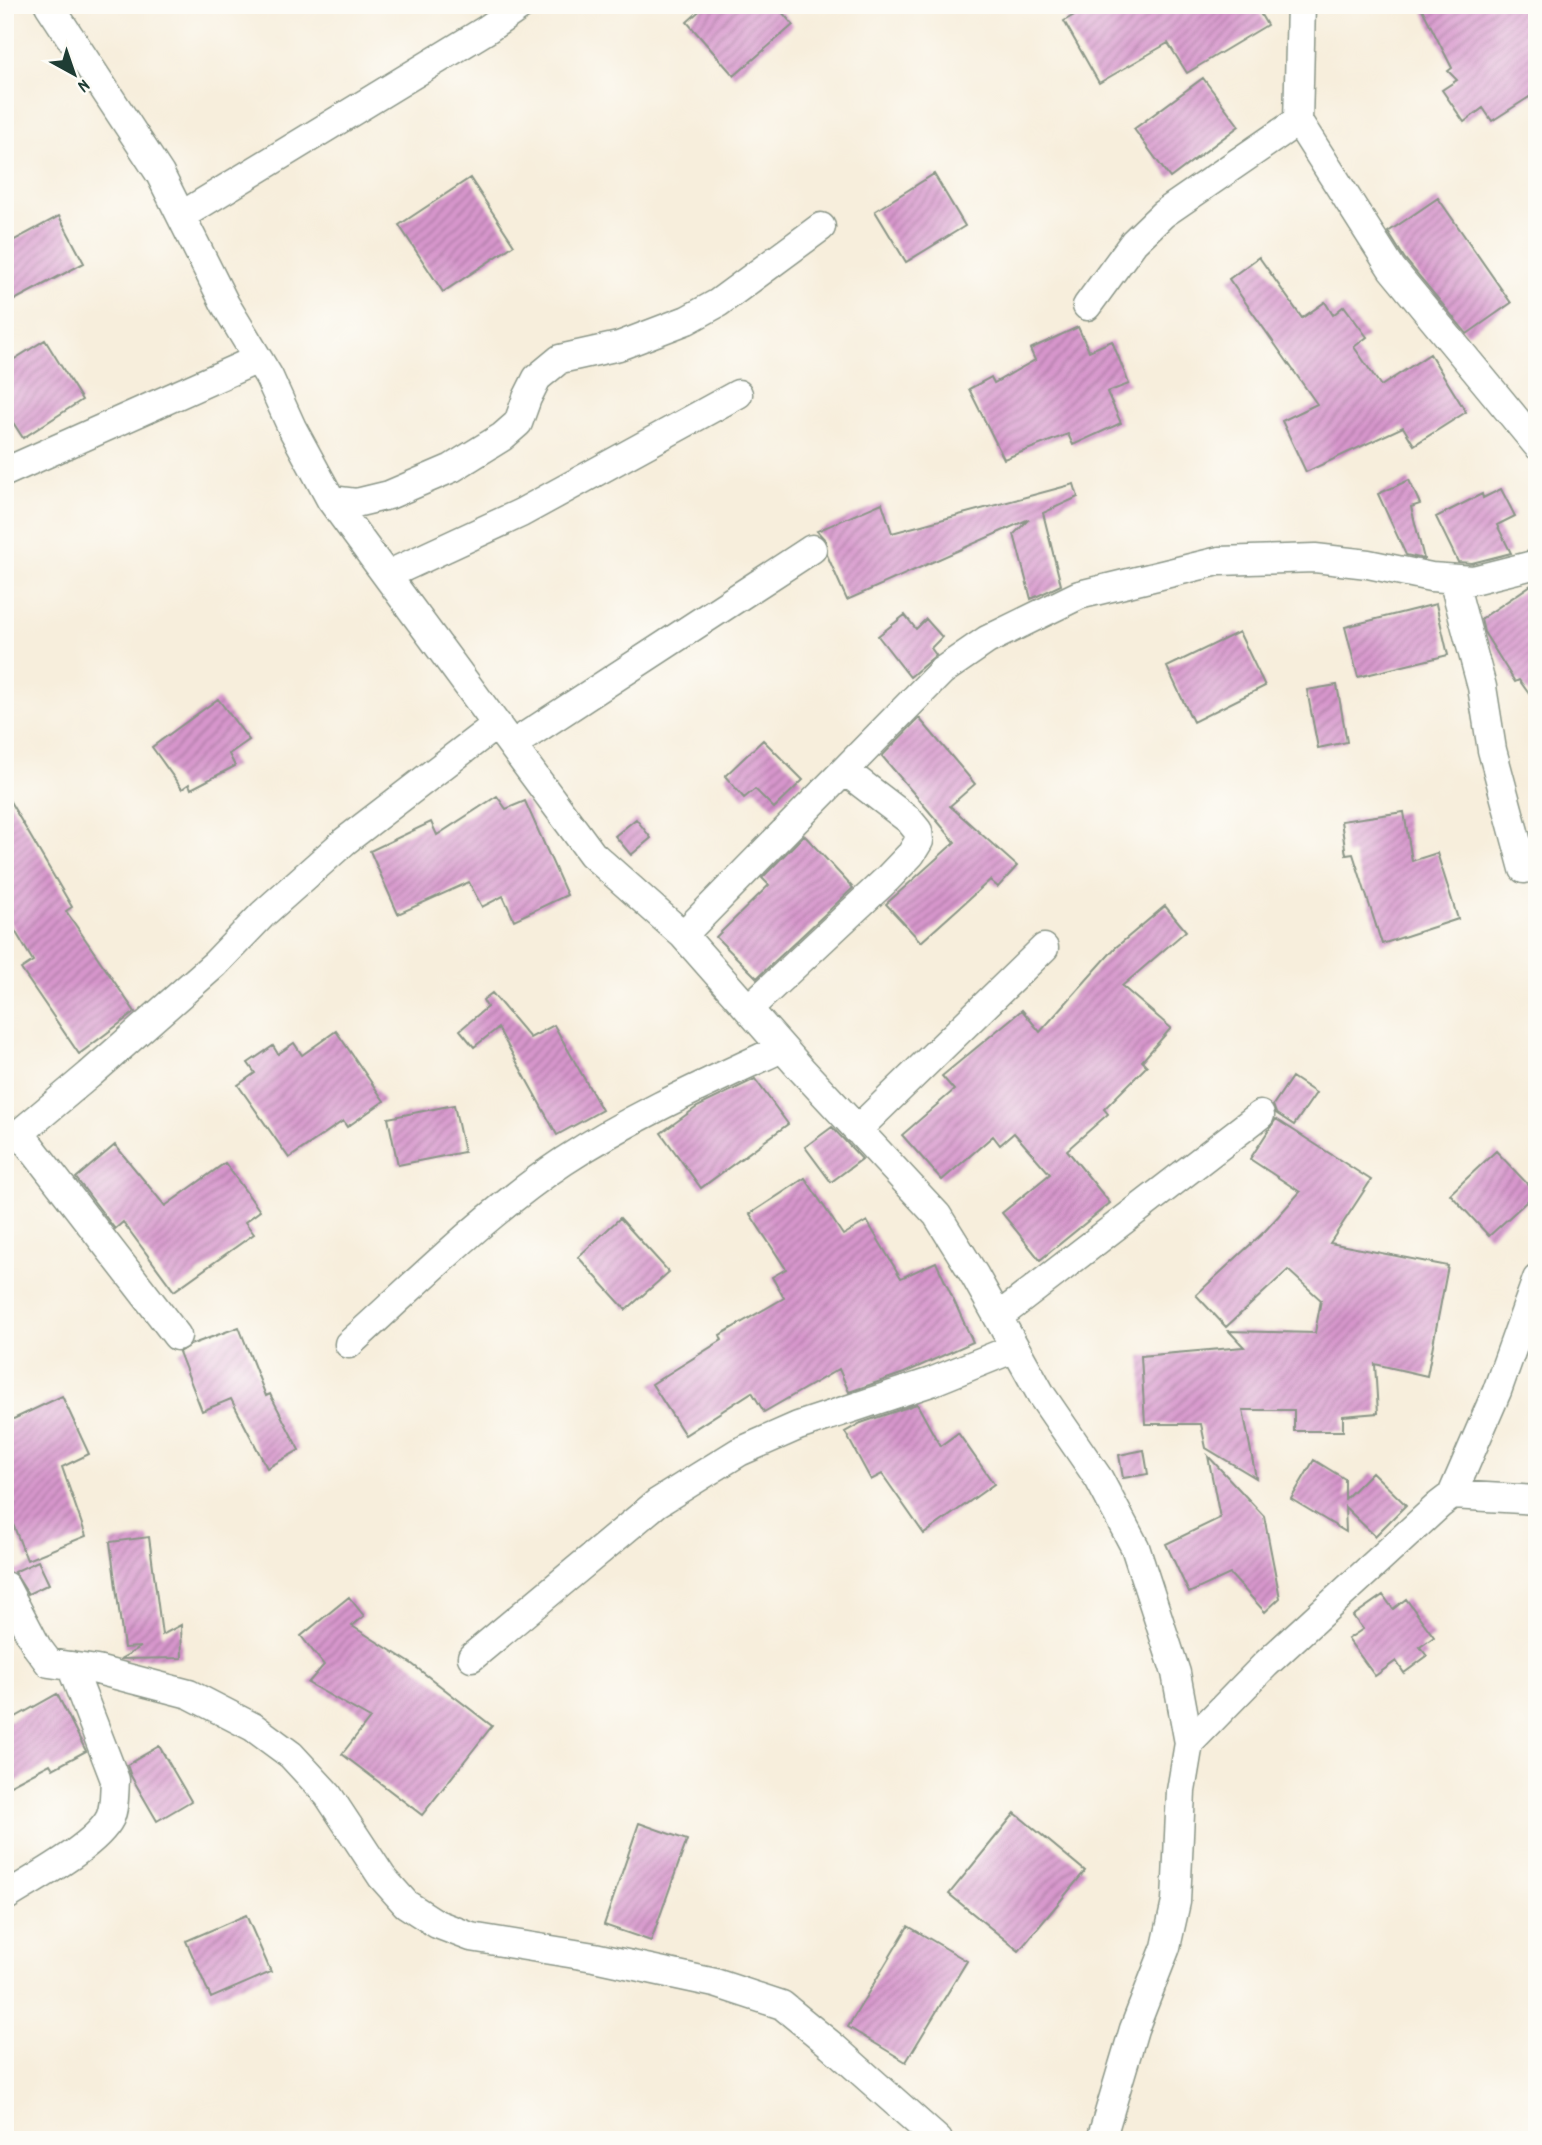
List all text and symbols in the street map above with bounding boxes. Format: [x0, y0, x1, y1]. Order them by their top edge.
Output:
north arrow [38, 38, 108, 108]
text: N [70, 71, 95, 98]

